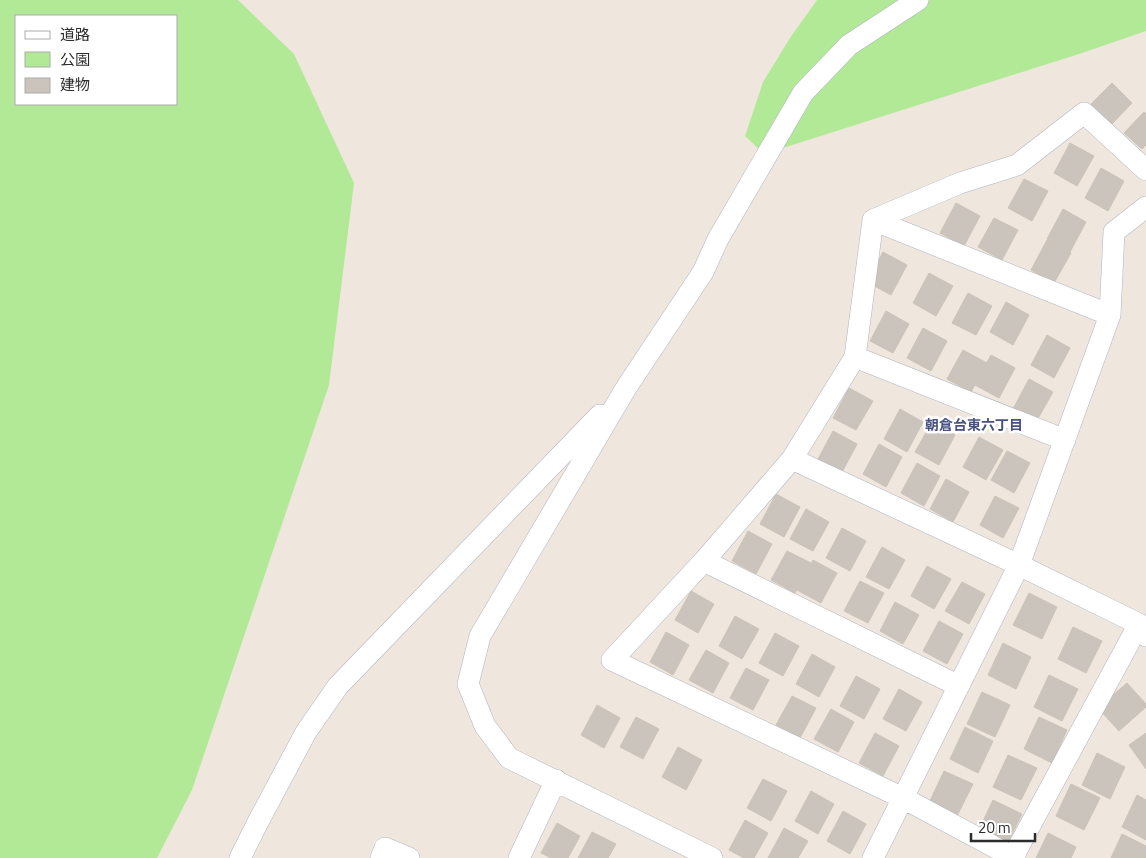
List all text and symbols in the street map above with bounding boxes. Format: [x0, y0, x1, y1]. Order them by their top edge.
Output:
legend [15, 15, 178, 105]
text: 道路 [60, 23, 90, 46]
text: 公園 [60, 48, 90, 71]
text: 建物 [60, 73, 90, 96]
district label: 朝倉台東六丁目 [925, 414, 1023, 435]
scale bar [971, 810, 1035, 842]
text: 20 m [978, 816, 1011, 839]

